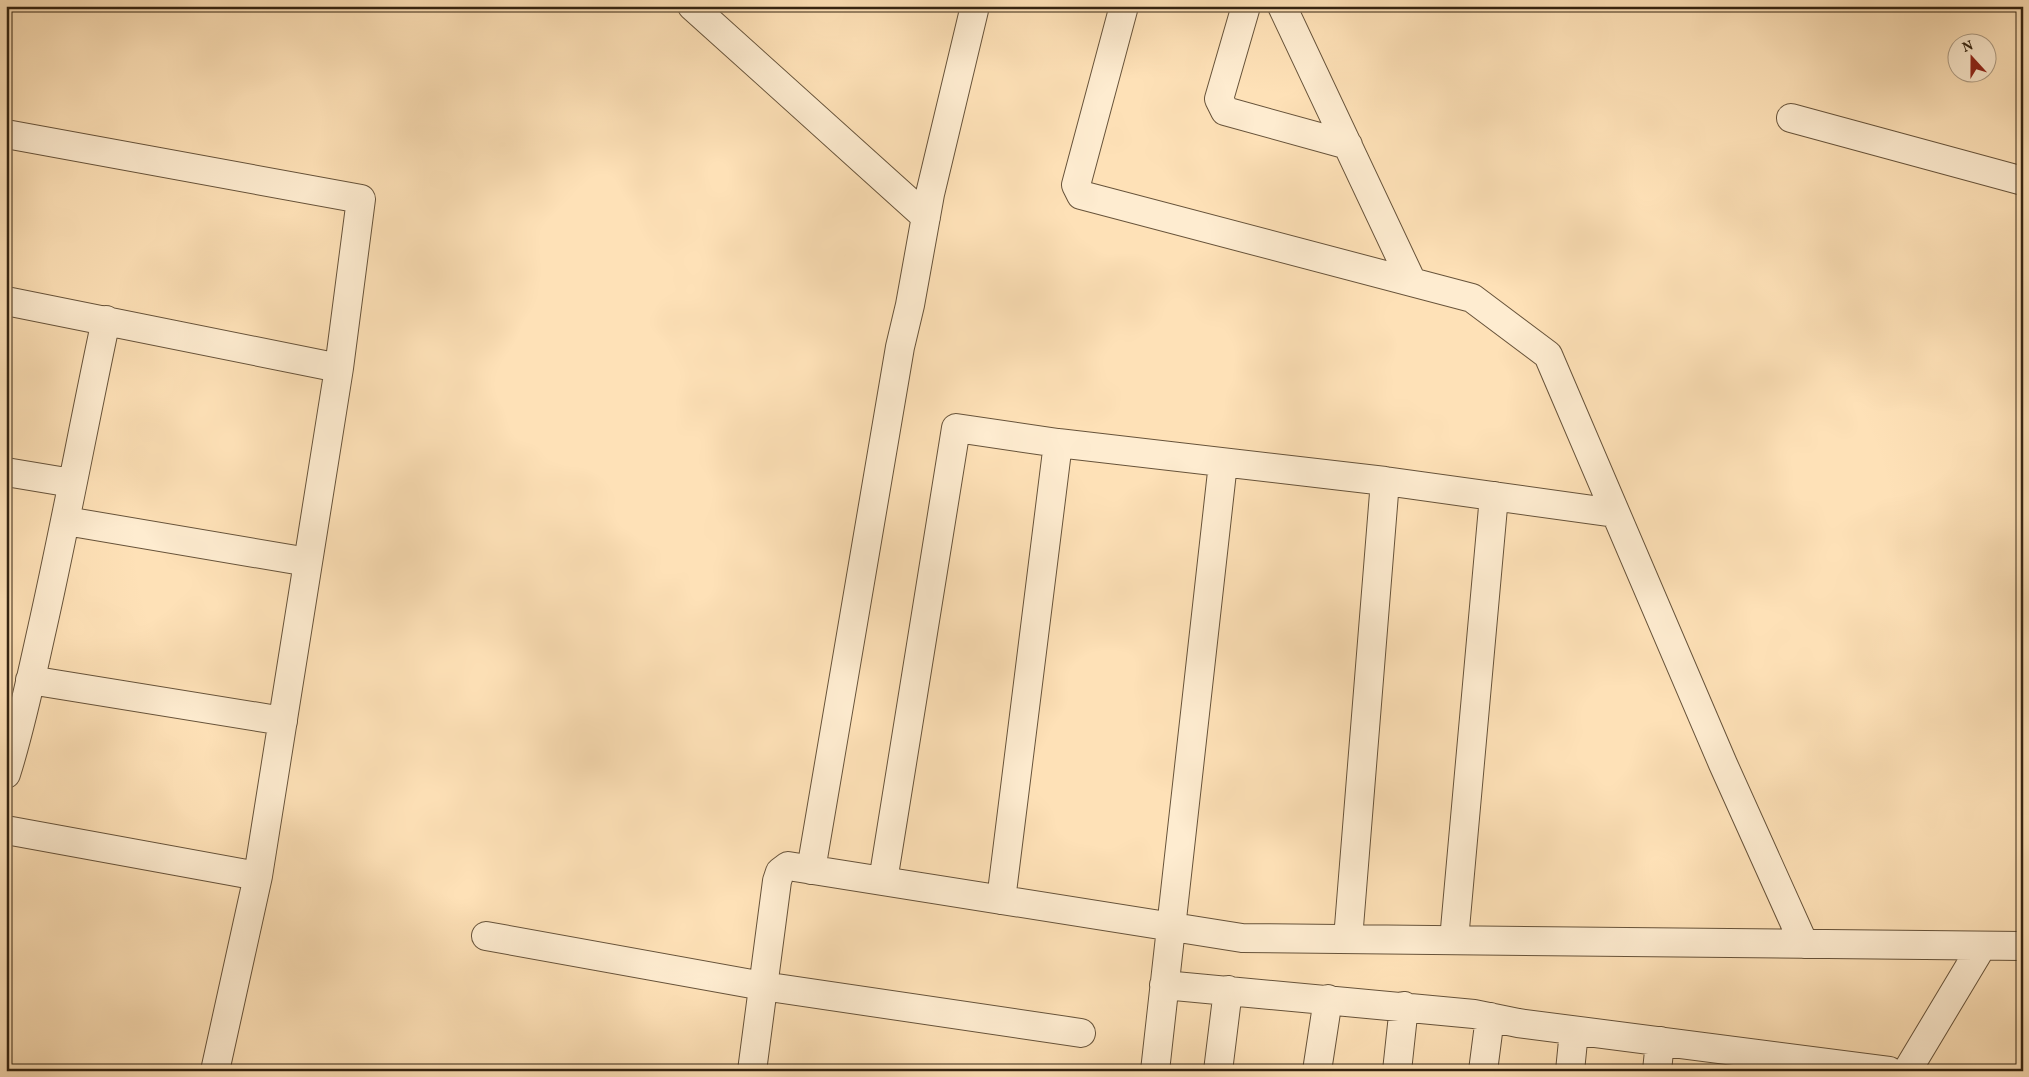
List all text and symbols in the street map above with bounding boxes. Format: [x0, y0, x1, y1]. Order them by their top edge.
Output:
north arrow [1946, 32, 1996, 82]
text: N [1960, 37, 1976, 58]

